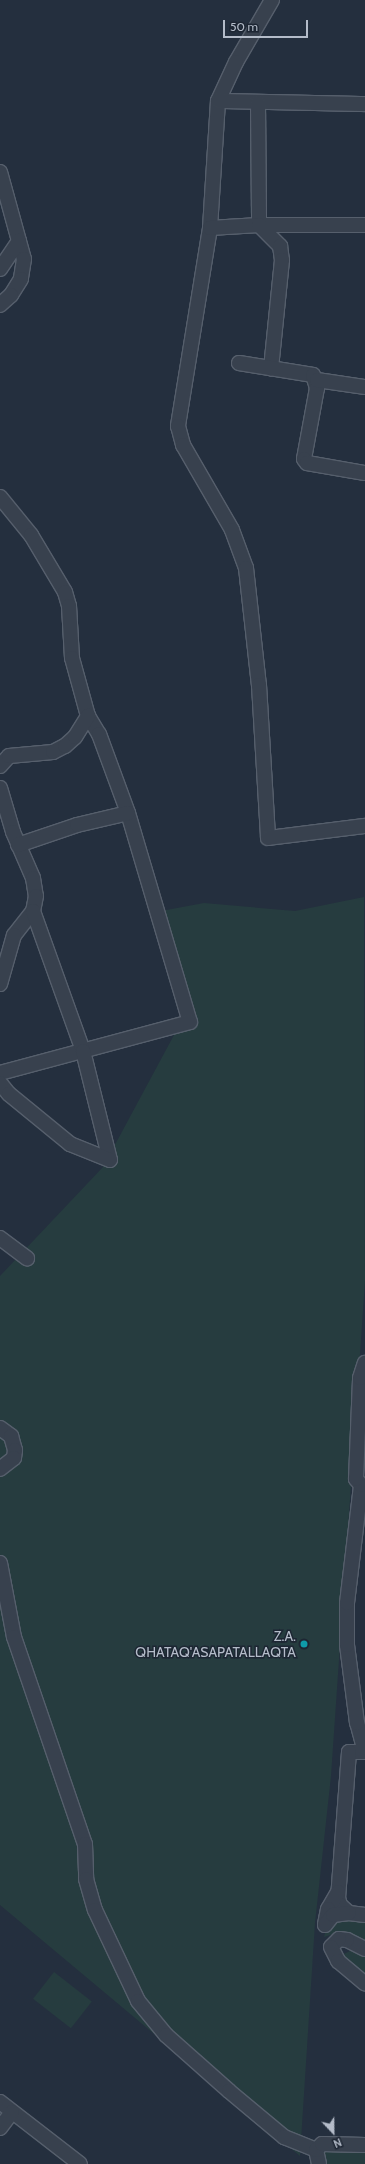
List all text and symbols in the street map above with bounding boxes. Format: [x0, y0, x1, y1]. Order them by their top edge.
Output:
scale bar [225, 12, 310, 38]
text: 50 m [230, 19, 258, 34]
place label: Z.A. QHATAQ'ASAPATALLAQTA [135, 1628, 296, 1660]
marker: Z.A. QHATAQ'ASAPATALLAQTA [299, 1639, 309, 1649]
north arrow [313, 2112, 353, 2152]
text: N [331, 2135, 344, 2151]

